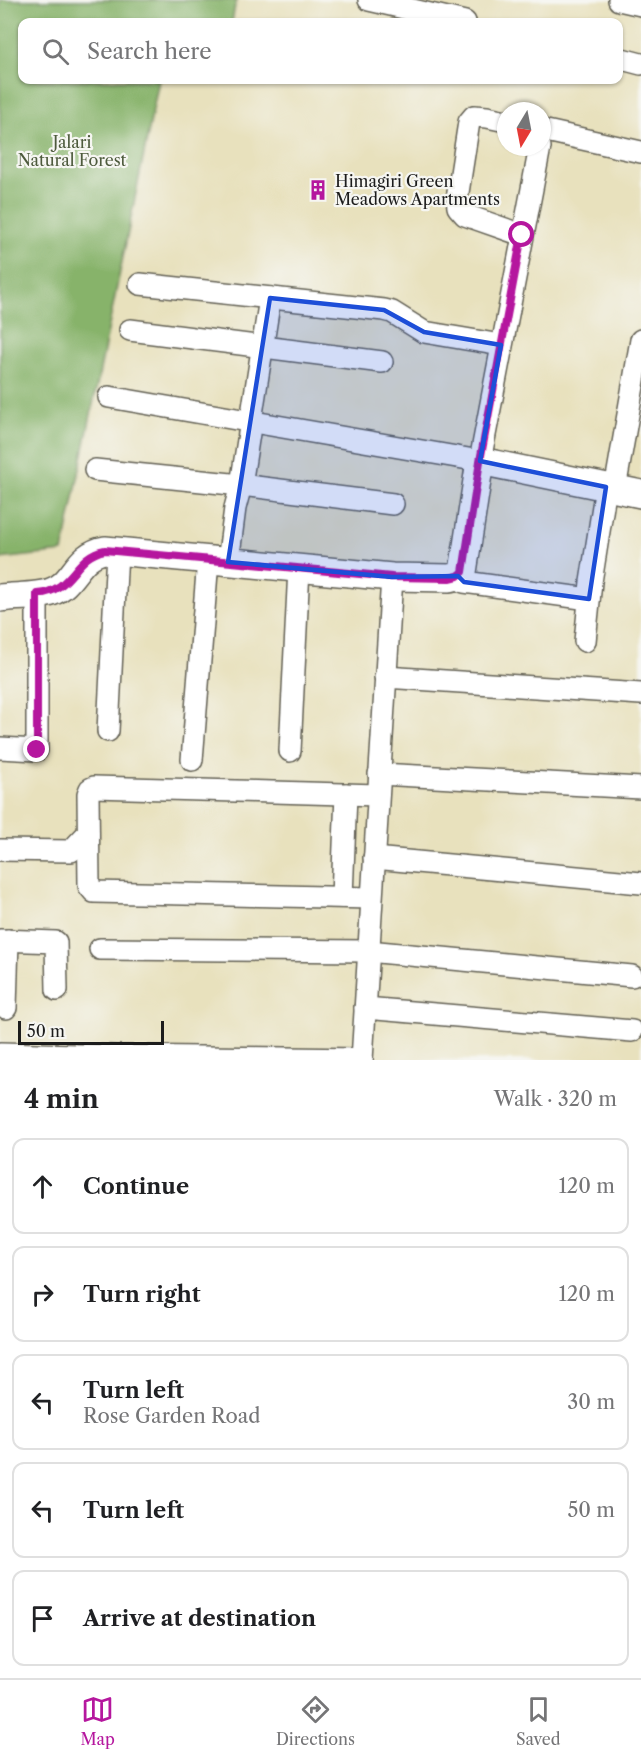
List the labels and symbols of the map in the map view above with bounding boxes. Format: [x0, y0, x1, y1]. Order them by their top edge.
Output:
north arrow [497, 102, 551, 156]
park label: Jalari Natural Forest [18, 132, 127, 170]
place label: Himagiri Green Meadows Apartments [335, 171, 500, 209]
building icon: Himagiri Green Meadows Apartments [306, 178, 330, 202]
route start [508, 221, 534, 247]
route end [23, 736, 49, 762]
scale bar [18, 1018, 164, 1046]

